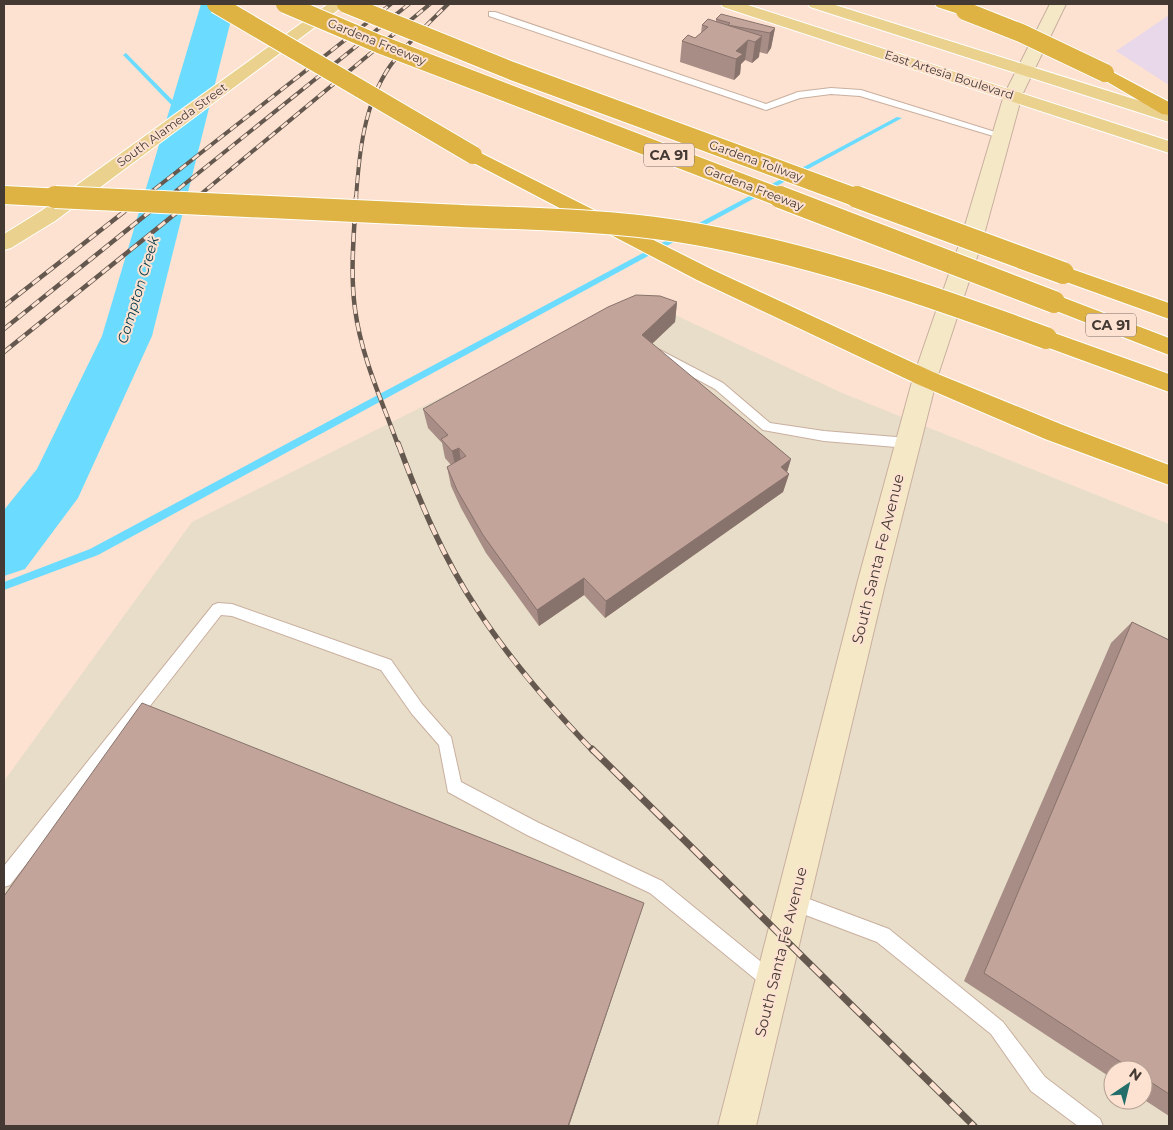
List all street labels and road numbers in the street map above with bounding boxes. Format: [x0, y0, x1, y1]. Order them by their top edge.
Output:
street label: Gardena Freeway [326, 15, 429, 68]
street label: East Artesia Boulevard [883, 47, 1016, 102]
street label: South Alameda Street [114, 79, 230, 170]
street label: Gardena Tollway [707, 137, 806, 185]
road number: CA 91 [644, 144, 694, 166]
street label: Gardena Freeway [703, 162, 806, 214]
road number: CA 91 [1086, 314, 1136, 336]
street label: South Santa Fe Avenue [847, 472, 908, 646]
street label: South Santa Fe Avenue [750, 865, 811, 1039]

